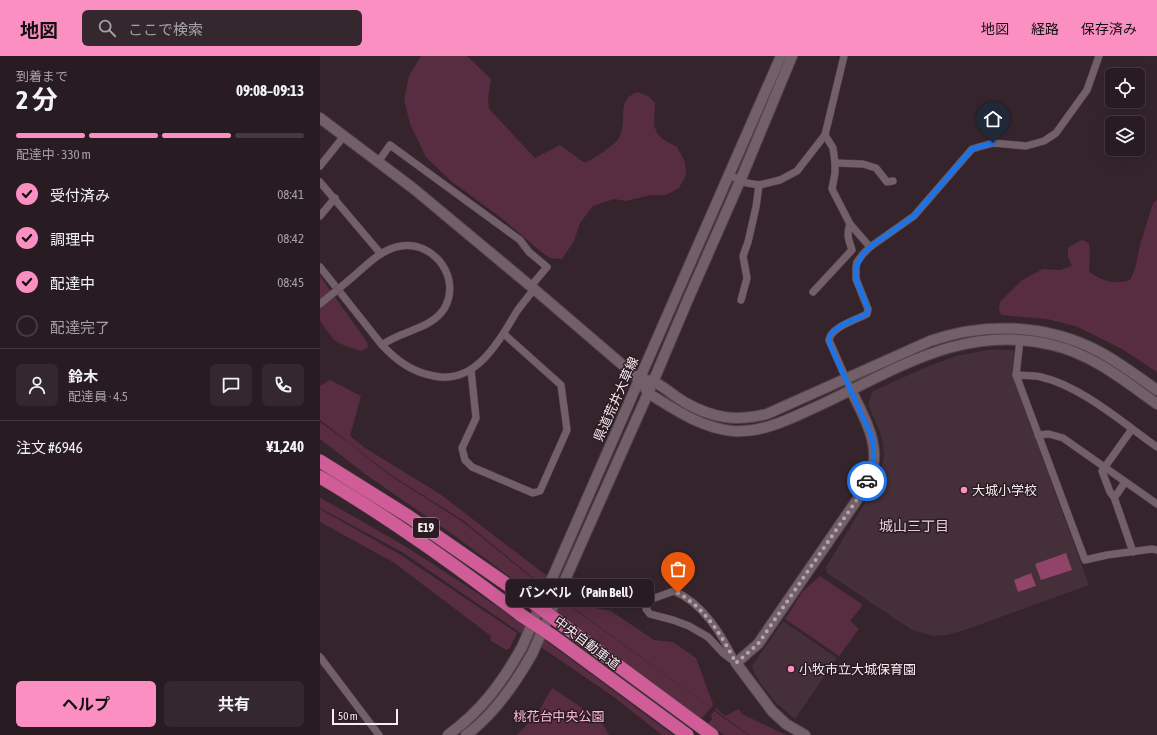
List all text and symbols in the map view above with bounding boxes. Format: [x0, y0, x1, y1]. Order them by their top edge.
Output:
search box [82, 10, 362, 46]
icon: search [96, 17, 118, 39]
text: 地図 [20, 19, 58, 41]
text: ここで検索 [128, 21, 203, 38]
text: 地図 [981, 21, 1009, 37]
text: 経路 [1031, 21, 1059, 37]
text: 保存済み [1081, 21, 1137, 37]
map controls [1105, 68, 1145, 156]
button: locate [1105, 68, 1145, 108]
text: 到着まで [16, 69, 68, 84]
text: 09:08–09:13 [236, 82, 304, 99]
text: 2 分 [16, 85, 58, 115]
pin [976, 102, 1010, 143]
icon: home [982, 108, 1004, 130]
button: layers [1105, 116, 1145, 156]
text: 配達中 · 330 m [16, 147, 91, 162]
icon: check [16, 183, 38, 205]
text: 受付済み [50, 187, 110, 204]
text: 08:41 [277, 187, 304, 202]
icon: check [16, 227, 38, 249]
text: 調理中 [50, 231, 95, 248]
text: 08:42 [277, 231, 304, 246]
icon: check [16, 271, 38, 293]
text: 配達中 [50, 275, 95, 292]
text: 08:45 [277, 275, 304, 290]
text: 配達完了 [50, 319, 110, 336]
street label: 県道荒井大草線 [591, 354, 641, 444]
button: person [16, 364, 58, 406]
button: chat [210, 364, 252, 406]
button: phone [262, 364, 304, 406]
text: 鈴木 [68, 368, 98, 385]
text: 配達員 · 4.5 [68, 389, 128, 404]
text: ¥1,240 [266, 438, 304, 455]
text: 注文 #6946 [16, 439, 83, 456]
courier [847, 461, 887, 501]
icon: car [856, 470, 878, 492]
place label: 大城小学校 [972, 483, 1037, 498]
marker: 大城小学校 [959, 485, 969, 495]
road number: E19 [413, 518, 439, 538]
district label: 城山三丁目 [879, 518, 949, 534]
pin [661, 552, 695, 593]
icon: bag [667, 558, 689, 580]
callout: パンベル （Pain Bell） [506, 579, 654, 607]
text: パンベル （Pain Bell） [519, 585, 641, 600]
street label: 中央自動車道 [551, 614, 623, 672]
place label: 小牧市立大城保育園 [799, 662, 916, 677]
marker: 小牧市立大城保育園 [786, 664, 796, 674]
button: ヘルプ [16, 681, 156, 727]
button: 共有 [164, 681, 304, 727]
scale bar [332, 707, 398, 726]
park label: 桃花台中央公園 [513, 709, 605, 724]
text: 50 m [338, 710, 358, 722]

